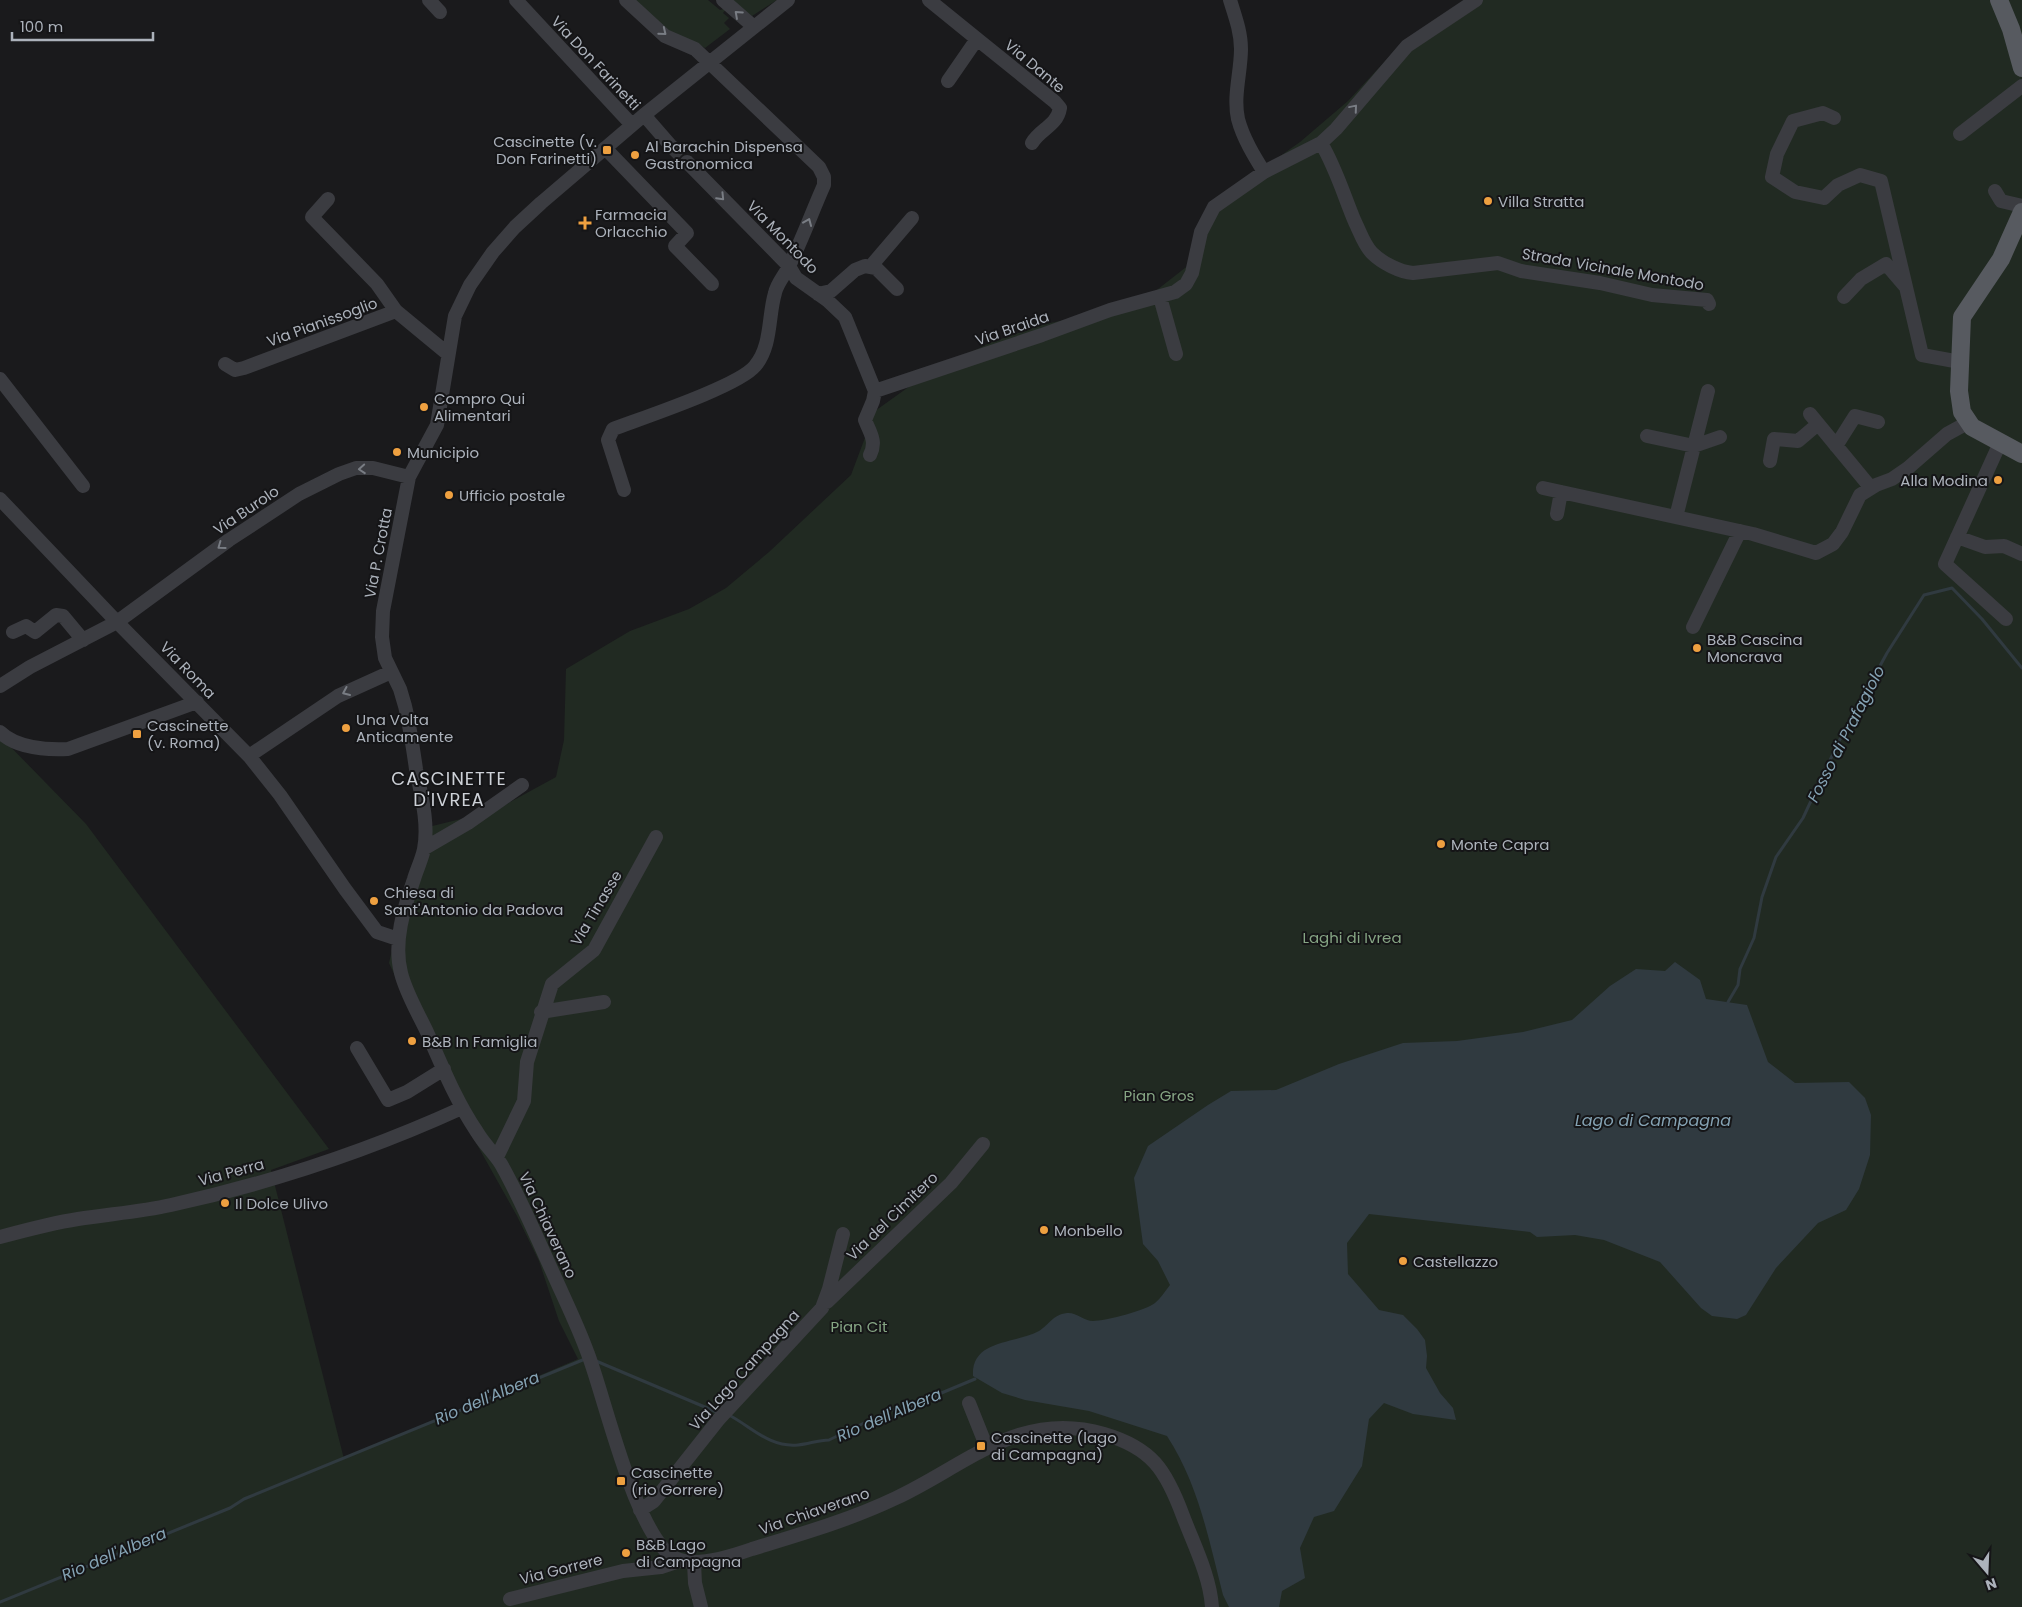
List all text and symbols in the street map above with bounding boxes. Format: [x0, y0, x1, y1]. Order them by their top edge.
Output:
scale bar [12, 10, 154, 42]
street label: Via Don Farinetti [547, 11, 645, 115]
one-way arrow [735, 11, 744, 20]
text: 100 m [20, 16, 63, 37]
one-way arrow [657, 27, 666, 36]
street label: Via Dante [1000, 34, 1070, 98]
one-way arrow [1349, 104, 1358, 113]
place label: Cascinette (v. Don Farinetti) [493, 131, 597, 169]
place label: Al Barachin Dispensa Gastronomica [645, 136, 803, 174]
marker: Cascinette (v. Don Farinetti) [601, 144, 613, 156]
marker: Al Barachin Dispensa Gastronomica [629, 149, 641, 161]
place label: Villa Stratta [1498, 191, 1584, 212]
one-way arrow [715, 192, 724, 201]
marker: Villa Stratta [1482, 195, 1494, 207]
street label: Via Montodo [742, 196, 824, 278]
place label: Farmacia Orlacchio [595, 204, 667, 242]
marker: Farmacia Orlacchio [579, 217, 591, 229]
one-way arrow [802, 218, 813, 227]
street label: Strada Vicinale Montodo [1520, 243, 1706, 295]
street label: Via Pianissoglio [264, 292, 380, 352]
street label: Via Braida [972, 306, 1052, 350]
place label: Compro Qui Alimentari [434, 388, 525, 426]
marker: Compro Qui Alimentari [418, 401, 430, 413]
place label: Municipio [407, 442, 479, 463]
marker: Municipio [391, 446, 403, 458]
one-way arrow [357, 463, 365, 474]
place label: Alla Modina [1900, 470, 1988, 491]
marker: Alla Modina [1992, 474, 2004, 486]
street label: Via Burolo [209, 480, 283, 540]
place label: Ufficio postale [459, 485, 565, 506]
marker: Ufficio postale [443, 489, 455, 501]
street label: Via P. Crotta [359, 506, 397, 600]
one-way arrow [217, 540, 227, 549]
place label: B&B Cascina Moncrava [1707, 629, 1803, 667]
street label: Via Roma [155, 637, 221, 703]
marker: B&B Cascina Moncrava [1691, 642, 1703, 654]
water label: Fosso di Prafagiolo [1802, 662, 1890, 806]
one-way arrow [342, 686, 351, 697]
place label: Una Volta Anticamente [356, 709, 453, 747]
place label: Cascinette (v. Roma) [147, 715, 228, 753]
marker: Una Volta Anticamente [340, 722, 352, 734]
marker: Cascinette (v. Roma) [131, 728, 143, 740]
district label: CASCINETTE D'IVREA [391, 766, 507, 812]
place label: Monte Capra [1451, 834, 1549, 855]
marker: Monte Capra [1435, 838, 1447, 850]
street label: Via Tinasse [565, 866, 627, 950]
place label: Chiesa di Sant'Antonio da Padova [384, 882, 563, 920]
marker: Chiesa di Sant'Antonio da Padova [368, 895, 380, 907]
park label: Laghi di Ivrea [1302, 927, 1402, 948]
place label: B&B In Famiglia [422, 1031, 537, 1052]
marker: B&B In Famiglia [406, 1035, 418, 1047]
park label: Pian Gros [1124, 1085, 1195, 1106]
water label: Lago di Campagna [1575, 1109, 1731, 1132]
street label: Via Perra [196, 1153, 266, 1191]
street label: Via del Cimitero [842, 1167, 942, 1265]
street label: Via Chiaverano [514, 1168, 582, 1282]
place label: Il Dolce Ulivo [235, 1193, 328, 1214]
marker: Il Dolce Ulivo [219, 1197, 231, 1209]
place label: Monbello [1054, 1220, 1123, 1241]
marker: Monbello [1038, 1224, 1050, 1236]
place label: Castellazzo [1413, 1251, 1498, 1272]
marker: Castellazzo [1397, 1255, 1409, 1267]
street label: Via Lago Campagna [684, 1305, 804, 1435]
park label: Pian Cit [831, 1316, 887, 1337]
water label: Rio dell'Albera [431, 1365, 543, 1430]
water label: Rio dell'Albera [833, 1382, 945, 1447]
place label: Cascinette (lago di Campagna) [991, 1427, 1117, 1465]
marker: Cascinette (lago di Campagna) [975, 1440, 987, 1452]
place label: Cascinette (rio Gorrere) [631, 1462, 724, 1500]
marker: Cascinette (rio Gorrere) [615, 1475, 627, 1487]
street label: Via Chiaverano [756, 1482, 872, 1540]
water label: Rio dell'Albera [58, 1521, 170, 1586]
place label: B&B Lago di Campagna [636, 1534, 741, 1572]
marker: B&B Lago di Campagna [620, 1547, 632, 1559]
north arrow [1962, 1547, 2012, 1597]
street label: Via Gorrere [517, 1549, 605, 1589]
text: N [1983, 1573, 1999, 1595]

